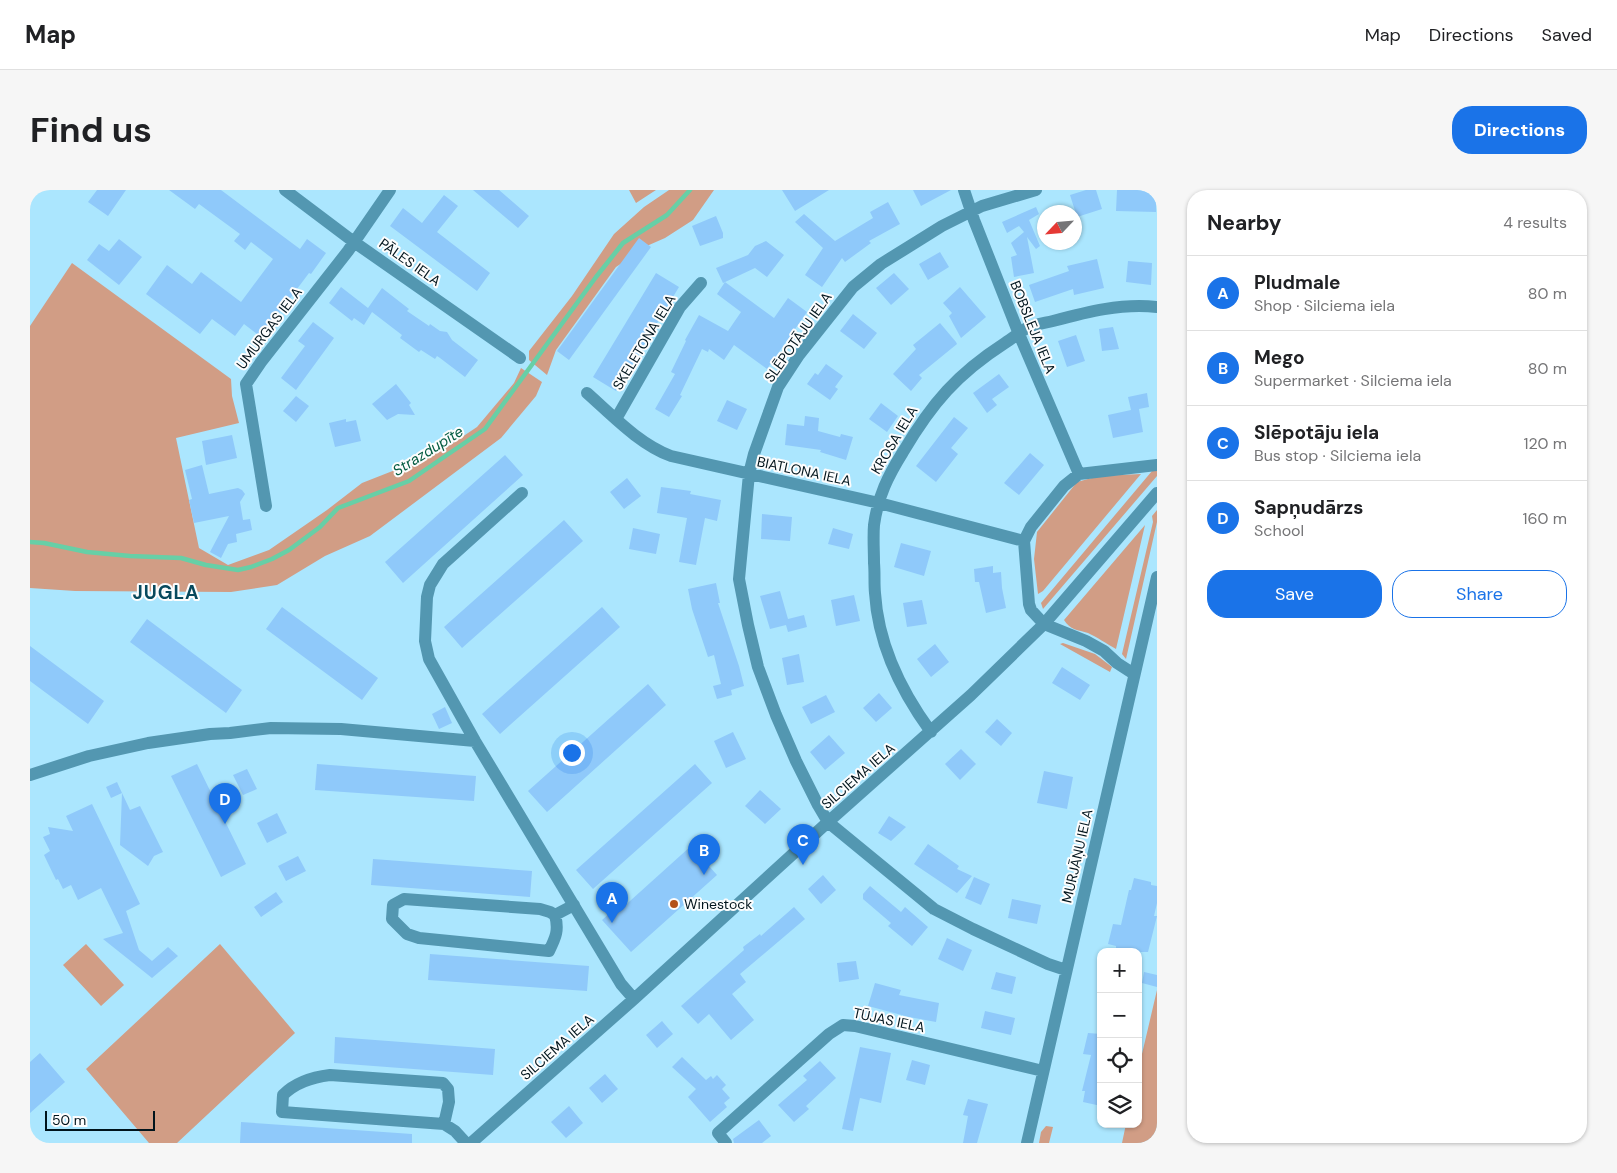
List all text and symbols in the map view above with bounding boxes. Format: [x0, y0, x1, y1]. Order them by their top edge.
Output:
text: Map [25, 19, 76, 50]
text: Map [1365, 23, 1401, 47]
text: Directions [1429, 23, 1514, 47]
text: Saved [1542, 23, 1592, 47]
button: Directions [1452, 106, 1587, 154]
text: Find us [30, 107, 152, 153]
north arrow [1037, 205, 1082, 250]
text: Nearby [1207, 209, 1281, 237]
text: 4 results [1503, 212, 1567, 233]
street label: PĀLES IELA [376, 234, 444, 290]
text: Pludmale [1254, 270, 1340, 295]
street label: BOBSLEJA IELA [1006, 278, 1060, 376]
street label: UMURGAS IELA [232, 283, 306, 373]
text: A [1217, 283, 1229, 304]
text: 80 m [1528, 283, 1567, 304]
street label: SLĒPOTĀJU IELA [760, 289, 836, 385]
street label: SKELETONA IELA [608, 291, 680, 393]
text: Shop · Silciema iela [1254, 295, 1395, 316]
text: Mego [1254, 345, 1305, 370]
text: B [1218, 358, 1228, 379]
text: 80 m [1528, 358, 1567, 379]
text: Supermarket · Silciema iela [1254, 370, 1452, 391]
street label: KROSA IELA [867, 403, 921, 477]
text: Slēpotāju iela [1254, 420, 1379, 445]
water label: Strazdupīte [389, 421, 468, 481]
text: C [1217, 433, 1229, 454]
text: 120 m [1523, 433, 1567, 454]
text: Bus stop · Silciema iela [1254, 445, 1421, 466]
street label: BIATLONA IELA [755, 452, 853, 490]
text: Sapņudārzs [1254, 495, 1363, 520]
text: D [1217, 508, 1229, 529]
text: 160 m [1523, 508, 1567, 529]
text: School [1254, 520, 1304, 541]
button: Save [1207, 570, 1382, 618]
button: Share [1392, 570, 1567, 618]
district label: JUGLA [132, 580, 200, 605]
street label: SILCIEMA IELA [817, 739, 899, 813]
your location [559, 740, 585, 766]
pin: D [209, 783, 241, 824]
street label: MURJĀŅU IELA [1057, 807, 1097, 905]
pin: C [787, 824, 819, 865]
pin: B [688, 834, 720, 875]
pin: A [596, 882, 628, 923]
place label: Winestock [684, 895, 752, 913]
marker: Winestock [668, 898, 680, 910]
map controls [1097, 948, 1142, 1128]
button: + [1097, 948, 1142, 993]
button: − [1097, 993, 1142, 1038]
street label: TŪJAS IELA [852, 1004, 926, 1036]
street label: SILCIEMA IELA [516, 1010, 598, 1084]
button: locate [1097, 1038, 1142, 1083]
button: layers [1097, 1083, 1142, 1128]
scale bar [45, 1108, 155, 1131]
text: 50 m [52, 1111, 86, 1129]

